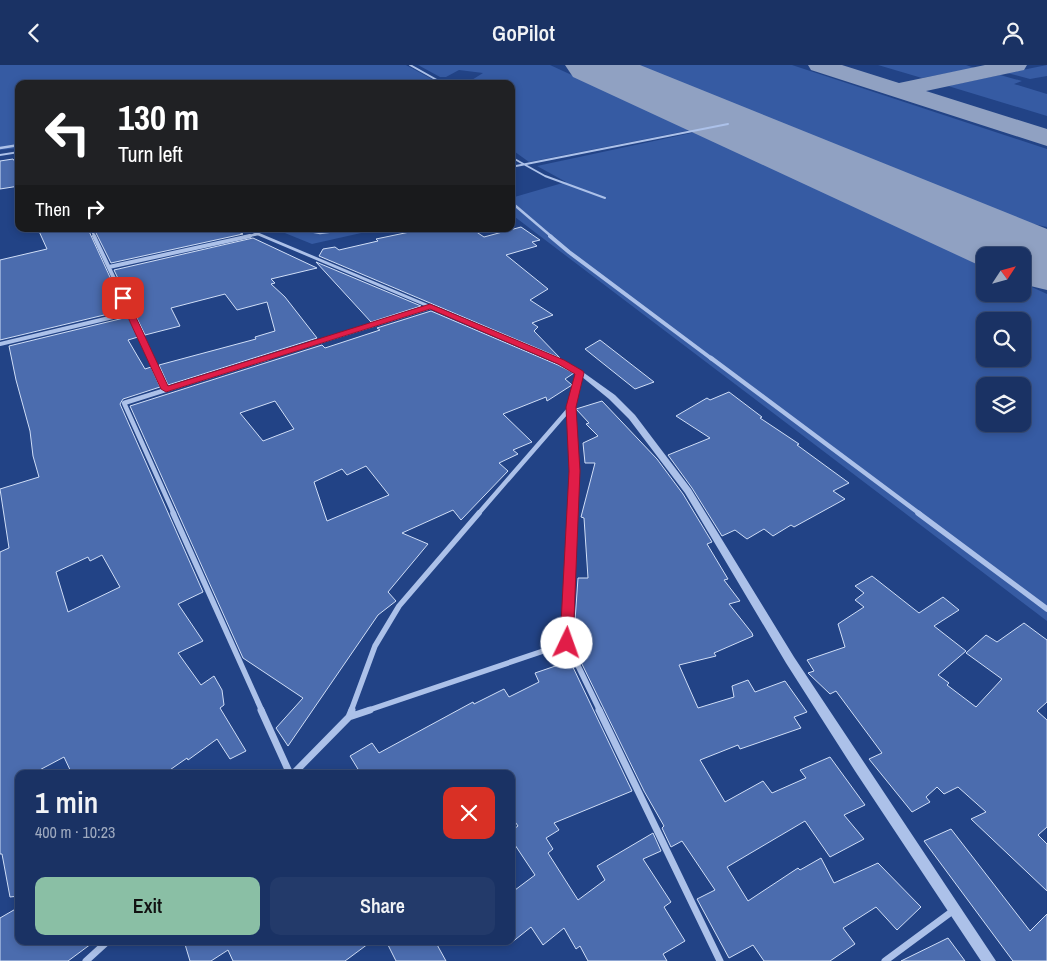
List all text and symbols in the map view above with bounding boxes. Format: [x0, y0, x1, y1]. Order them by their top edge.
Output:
text: GoPilot [492, 18, 555, 48]
icon: back [20, 19, 48, 47]
icon: person [999, 19, 1027, 47]
text: 130 m [118, 94, 199, 141]
icon: left [35, 100, 100, 165]
text: Turn left [118, 139, 183, 169]
icon: right [81, 195, 109, 223]
text: Then [35, 196, 71, 222]
north arrow [976, 247, 1031, 303]
map controls [976, 247, 1031, 432]
pin [102, 277, 144, 319]
icon: arrive [109, 284, 137, 312]
button: search [976, 312, 1031, 367]
button: layers [976, 377, 1031, 432]
position arrow [540, 616, 592, 668]
text: 1 min [35, 782, 98, 822]
button: close [443, 787, 495, 839]
text: 400 m · 10:23 [35, 821, 115, 843]
button: Exit [35, 877, 260, 935]
button: Share [270, 877, 495, 935]

